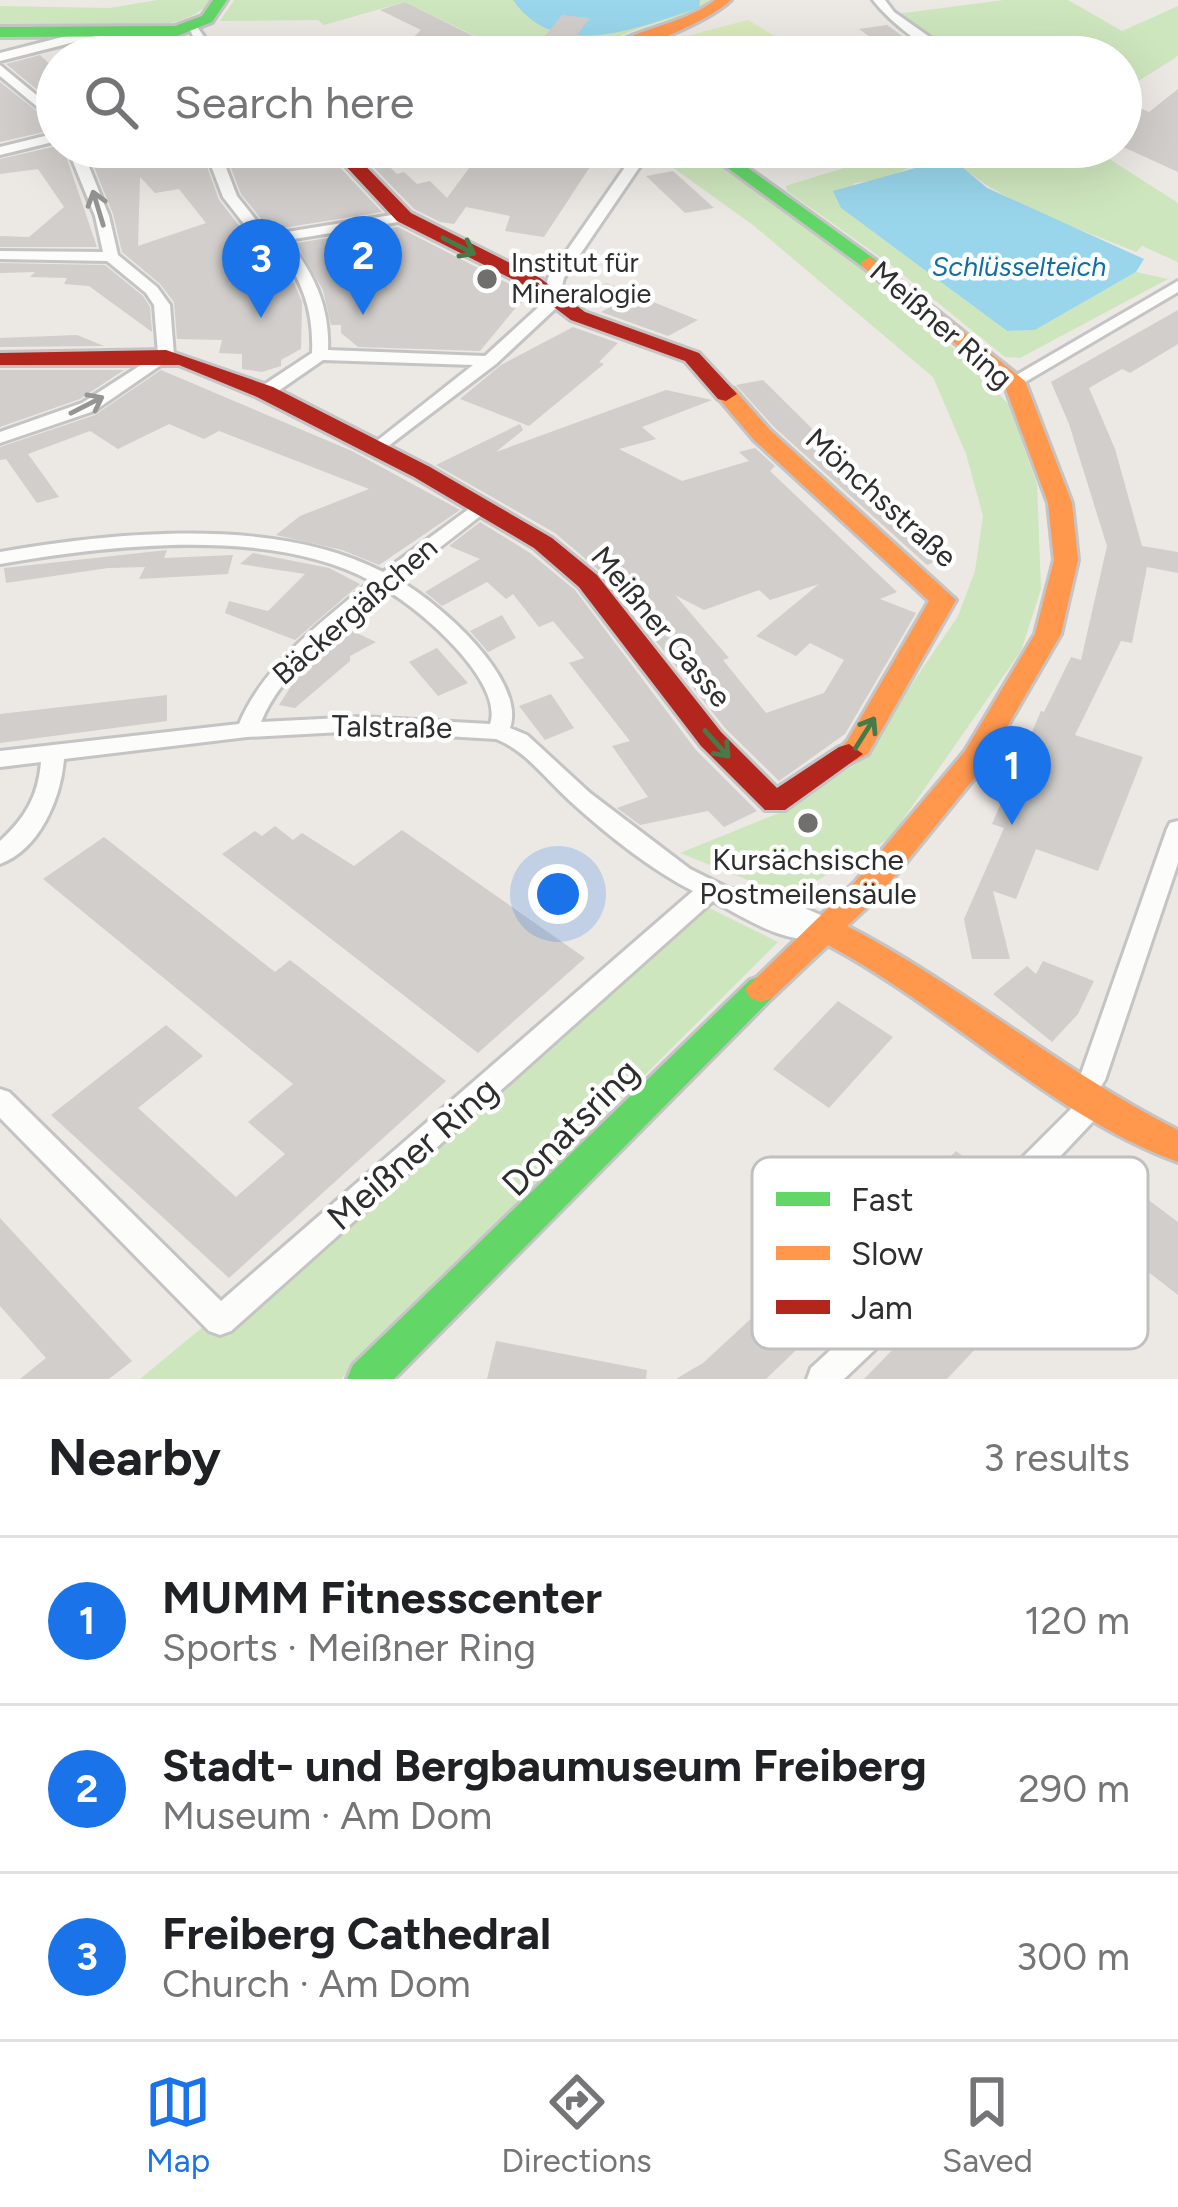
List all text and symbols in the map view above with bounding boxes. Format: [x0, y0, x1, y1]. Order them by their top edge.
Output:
search box [36, 36, 1142, 168]
icon: search [78, 69, 144, 135]
text: Search here [174, 75, 414, 129]
one-way arrow [85, 190, 107, 228]
pin: 2 [324, 216, 402, 315]
pin: 3 [222, 219, 300, 318]
one-way arrow [441, 235, 476, 258]
place label: Institut für Mineralogie [511, 246, 651, 310]
water label: Schlüsselteich [932, 250, 1106, 283]
street label: Meißner Ring [863, 253, 1020, 396]
marker: Institut für Mineralogie [474, 266, 500, 292]
one-way arrow [69, 393, 104, 416]
street label: Mönchsstraße [798, 420, 965, 575]
street label: Bäckergäßchen [265, 529, 445, 692]
street label: Meißner Gasse [583, 539, 739, 715]
street label: Talstraße [331, 707, 453, 746]
one-way arrow [853, 717, 878, 751]
pin: 1 [973, 726, 1051, 825]
one-way arrow [703, 728, 730, 758]
marker: Kursächsische Postmeilensäule [795, 810, 821, 836]
place label: Kursächsische Postmeilensäule [699, 841, 917, 912]
your location [528, 864, 588, 924]
street label: Donatsring [493, 1050, 648, 1205]
street label: Meißner Ring [318, 1068, 506, 1239]
legend [752, 1157, 1148, 1349]
text: Fast [851, 1180, 913, 1219]
text: Slow [851, 1234, 923, 1273]
text: Jam [851, 1288, 913, 1327]
text: Nearby [48, 1427, 221, 1488]
text: 3 results [983, 1434, 1130, 1481]
text: MUMM Fitnesscenter [162, 1570, 602, 1624]
text: 1 [79, 1597, 95, 1644]
text: 120 m [1024, 1597, 1130, 1644]
text: Sports · Meißner Ring [162, 1624, 536, 1671]
text: Stadt- und Bergbaumuseum Freiberg [162, 1738, 927, 1792]
text: 2 [76, 1765, 98, 1812]
text: 290 m [1018, 1765, 1130, 1812]
text: Museum · Am Dom [162, 1792, 492, 1839]
text: Freiberg Cathedral [162, 1906, 551, 1960]
text: 3 [76, 1933, 98, 1980]
text: 300 m [1016, 1933, 1130, 1980]
text: Church · Am Dom [162, 1960, 471, 2007]
tab: Map [145, 2069, 211, 2180]
tab: Directions [501, 2069, 652, 2180]
tab: Saved [942, 2069, 1033, 2180]

